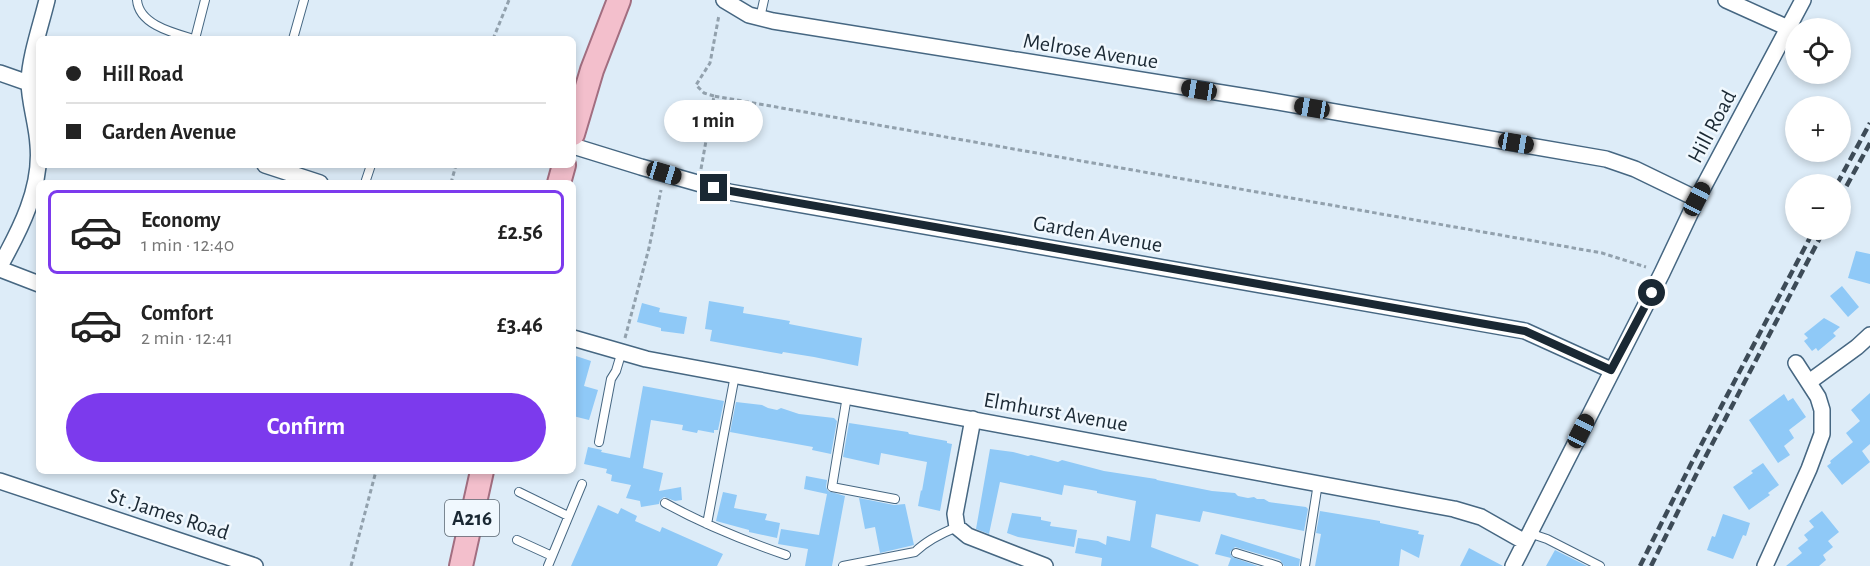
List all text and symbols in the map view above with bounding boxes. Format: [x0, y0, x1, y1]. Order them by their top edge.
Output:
map controls [1785, 18, 1851, 240]
button: locate [1785, 18, 1851, 84]
street label: Melrose Avenue [1022, 29, 1160, 73]
text: Hill Road [102, 63, 183, 85]
car [1180, 78, 1218, 102]
street label: Hill Road [1684, 87, 1740, 166]
car [1293, 96, 1331, 120]
button: + [1785, 96, 1851, 162]
callout: 1 min [664, 101, 764, 143]
text: 1 min [692, 111, 735, 131]
text: Garden Avenue [102, 121, 236, 143]
car [1497, 131, 1535, 155]
car [644, 159, 684, 187]
route end [700, 174, 727, 201]
button: − [1785, 174, 1851, 240]
car [1681, 179, 1713, 219]
icon: car [69, 205, 123, 259]
text: Economy [141, 209, 221, 231]
street label: Garden Avenue [1032, 212, 1164, 256]
text: £2.56 [498, 221, 543, 243]
text: 1 min · 12:40 [141, 235, 234, 255]
route start [1638, 279, 1665, 306]
icon: car [69, 298, 123, 352]
text: Comfort [141, 302, 213, 324]
text: £3.46 [497, 314, 543, 336]
text: 2 min · 12:41 [141, 328, 233, 348]
street label: Elmhurst Avenue [982, 388, 1130, 436]
button: Confirm [66, 393, 546, 462]
car [1565, 411, 1597, 451]
street label: St .James Road [106, 484, 232, 544]
road number: A216 [445, 500, 499, 536]

